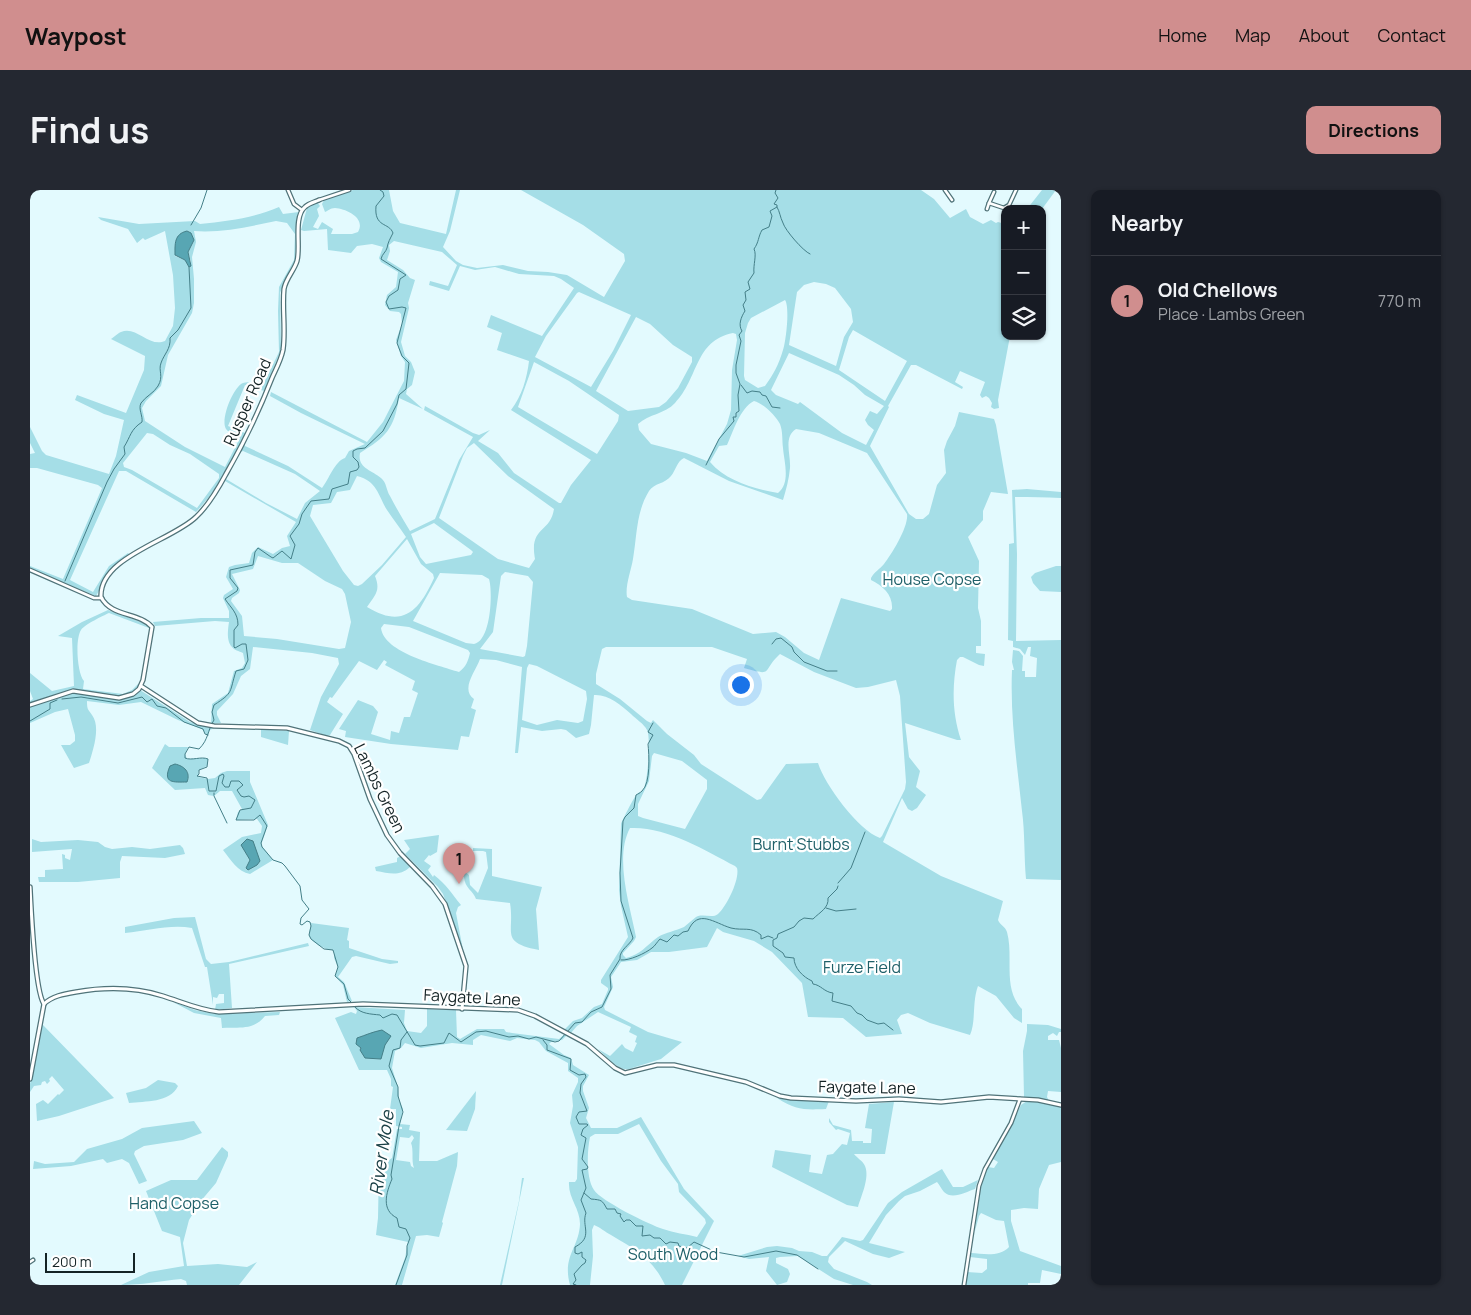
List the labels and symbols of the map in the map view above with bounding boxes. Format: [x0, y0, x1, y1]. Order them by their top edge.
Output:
street label: Rusper Road [218, 355, 276, 449]
park label: House Copse [883, 568, 981, 590]
your location [728, 672, 754, 698]
street label: Lambs Green [349, 740, 411, 836]
park label: Burnt Stubbs [752, 833, 850, 855]
pin: 1 [443, 843, 475, 884]
park label: Furze Field [823, 956, 901, 978]
street label: Faygate Lane [423, 983, 521, 1011]
street label: Faygate Lane [818, 1075, 916, 1099]
water label: River Mole [363, 1107, 399, 1197]
park label: Hand Copse [129, 1192, 219, 1214]
park label: South Wood [628, 1243, 718, 1265]
scale bar [45, 1250, 135, 1273]

